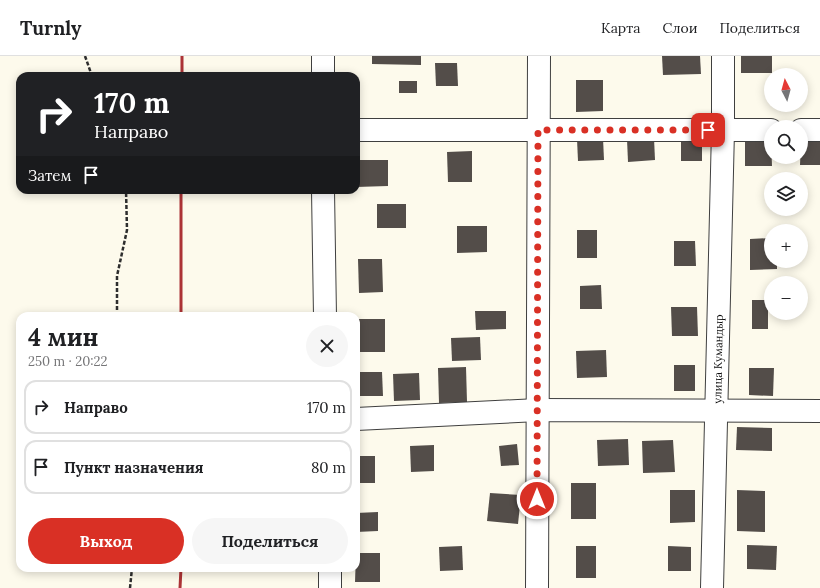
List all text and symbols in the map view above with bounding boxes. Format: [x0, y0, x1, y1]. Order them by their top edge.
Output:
text: Turnly [20, 16, 82, 40]
text: Карта [601, 19, 640, 37]
text: Слои [662, 19, 697, 37]
text: Поделиться [719, 19, 800, 37]
north arrow [764, 68, 808, 112]
map controls [764, 68, 808, 320]
text: 170 m [94, 85, 169, 121]
icon: right [28, 88, 80, 140]
pin [691, 113, 725, 147]
icon: arrive [697, 119, 719, 141]
text: Направо [94, 120, 168, 143]
button: search [764, 120, 808, 164]
icon: arrive [80, 164, 102, 186]
text: Затем [28, 166, 72, 185]
button: layers [764, 172, 808, 216]
button: + [764, 224, 808, 268]
button: − [764, 276, 808, 320]
street label: улица Кумандыр [710, 314, 726, 404]
text: 4 мин [28, 322, 98, 353]
button: close [306, 325, 348, 367]
text: 250 m · 20:22 [28, 353, 108, 370]
icon: right [30, 396, 52, 418]
text: Направо [64, 398, 128, 417]
text: 170 m [307, 398, 346, 417]
icon: arrive [30, 456, 52, 478]
text: Пункт назначения [64, 458, 204, 477]
text: 80 m [311, 458, 346, 477]
position arrow [516, 478, 558, 520]
button: Выход [28, 518, 184, 564]
button: Поделиться [192, 518, 348, 564]

